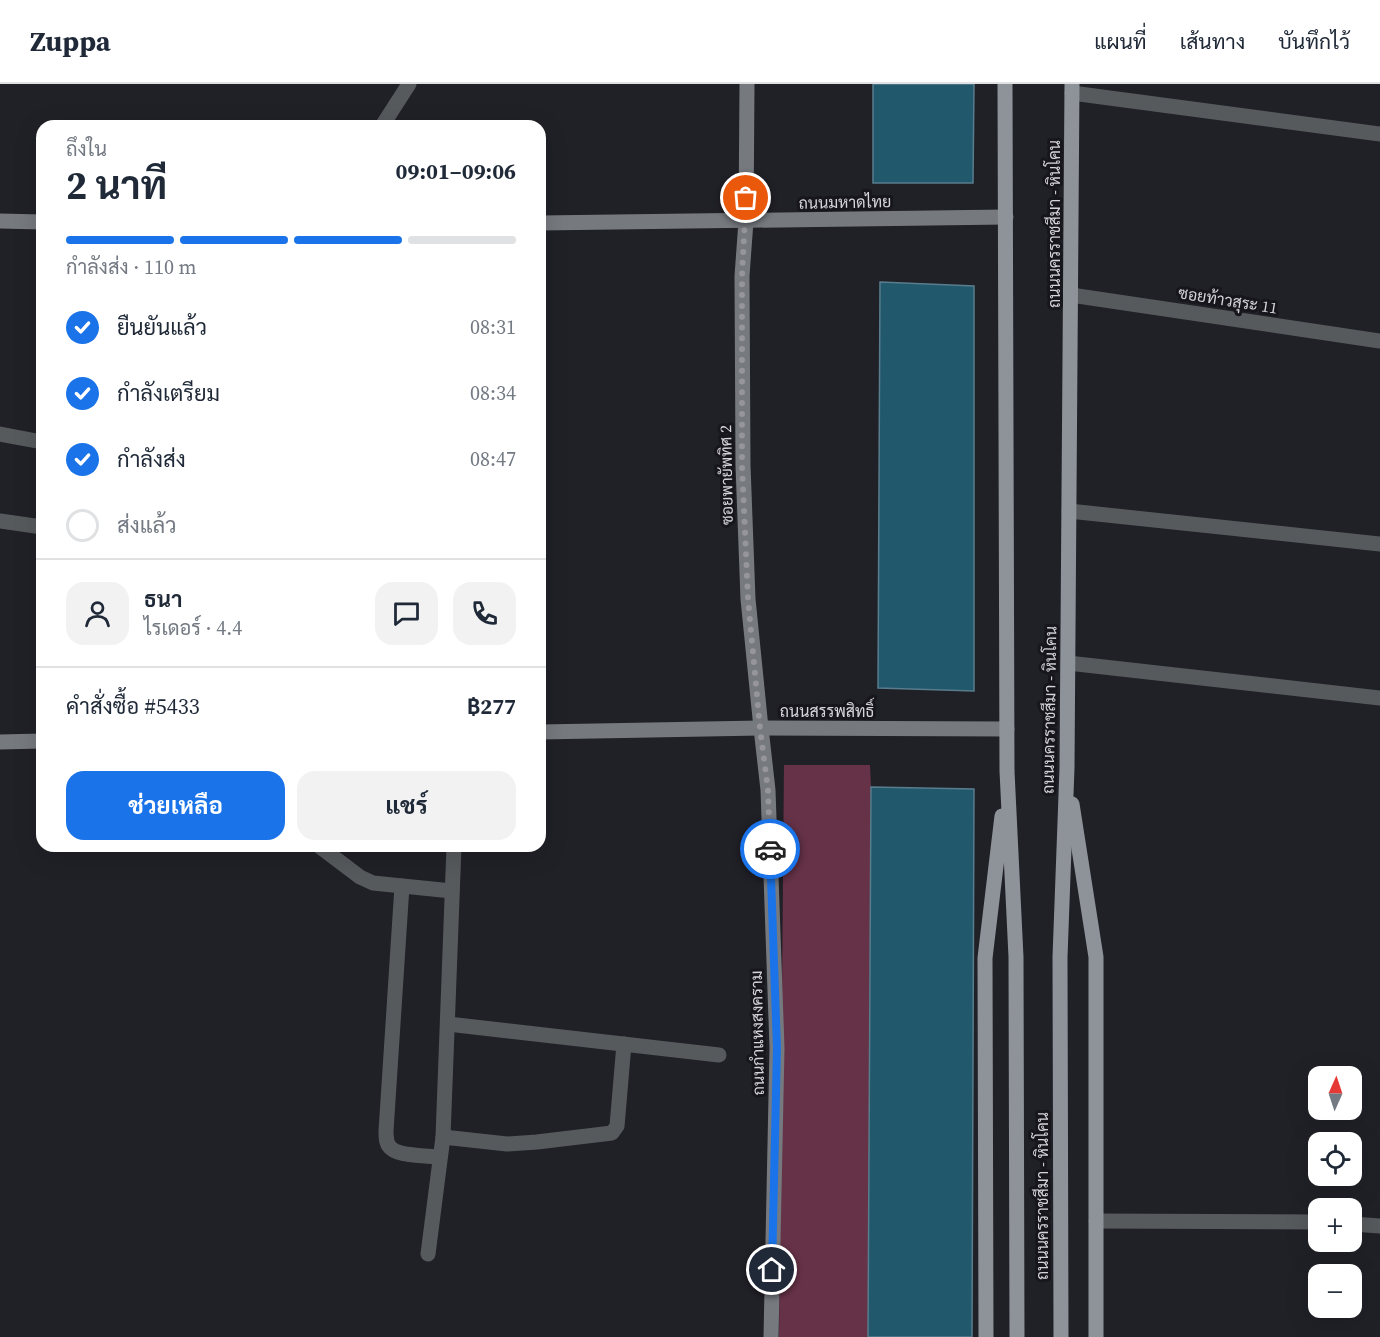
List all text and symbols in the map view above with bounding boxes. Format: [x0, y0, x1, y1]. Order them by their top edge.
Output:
text: Zuppa [30, 22, 111, 60]
text: แผนที่ [1094, 27, 1147, 56]
text: เส้นทาง [1180, 27, 1245, 56]
text: บันทึกไว้ [1278, 27, 1350, 56]
text: ถึงใน [66, 135, 107, 163]
street label: ถนนนครราชสีมา - หินโคน [1043, 140, 1065, 308]
text: 09:01–09:06 [396, 156, 516, 186]
text: 2 นาที [66, 159, 167, 212]
pin [720, 172, 771, 223]
icon: bag [729, 181, 762, 214]
street label: ถนนมหาดไทย [798, 190, 892, 214]
text: กำลังส่ง · 110 m [66, 253, 197, 281]
street label: ซอยท้าวสุระ 11 [1177, 281, 1279, 320]
icon: check [66, 311, 99, 344]
text: ยืนยันแล้ว [117, 312, 207, 342]
text: 08:31 [470, 313, 516, 341]
icon: check [66, 377, 99, 410]
text: กำลังเตรียม [117, 378, 220, 408]
text: 08:34 [470, 379, 516, 407]
street label: ซอยพายัพทิศ 2 [714, 425, 738, 525]
icon: check [66, 443, 99, 476]
text: กำลังส่ง [117, 444, 186, 474]
text: 08:47 [470, 445, 516, 473]
text: ส่งแล้ว [117, 510, 177, 540]
button: person [66, 582, 129, 645]
button: chat [375, 582, 438, 645]
button: phone [453, 582, 516, 645]
text: ธนา [144, 584, 182, 614]
text: ไรเดอร์ · 4.4 [144, 614, 242, 642]
street label: ถนนนครราชสีมา - หินโคน [1037, 626, 1061, 794]
text: คำสั่งซื้อ #5433 [66, 691, 200, 721]
text: ฿277 [467, 691, 516, 721]
street label: ถนนสรรพสิทธิ์ [780, 697, 875, 722]
button: ช่วยเหลือ [66, 771, 285, 840]
button: แชร์ [297, 771, 516, 840]
courier [740, 819, 800, 879]
icon: car [754, 833, 787, 866]
street label: ถนนกำแหงสงคราม [745, 970, 769, 1096]
north arrow [1308, 1066, 1362, 1120]
map controls [1308, 1066, 1362, 1318]
street label: ถนนนครราชสีมา - หินโคน [1031, 1112, 1053, 1280]
button: locate [1308, 1132, 1362, 1186]
button: + [1308, 1198, 1362, 1252]
pin [746, 1244, 797, 1295]
icon: home [755, 1253, 788, 1286]
button: − [1308, 1264, 1362, 1318]

